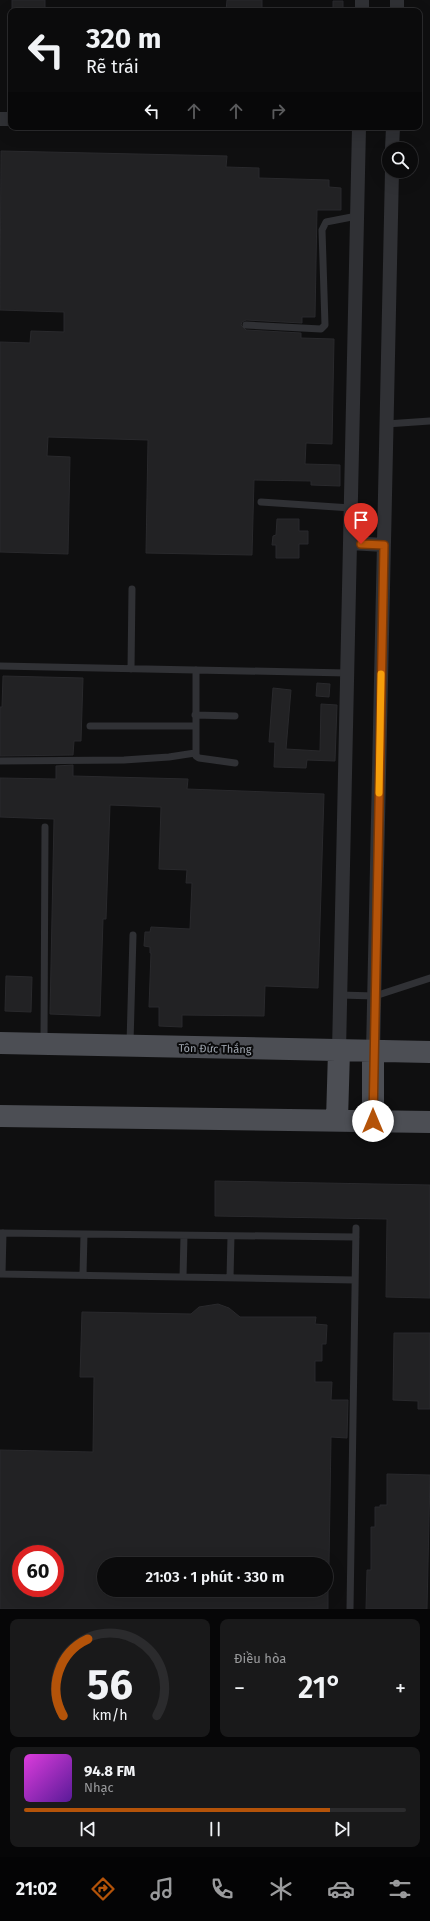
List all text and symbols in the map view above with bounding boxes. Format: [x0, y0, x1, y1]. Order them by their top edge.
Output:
text: 320 m [86, 22, 161, 55]
icon: left [20, 24, 72, 76]
text: Rẽ trái [86, 56, 139, 78]
icon: left [141, 100, 163, 122]
icon: ahead [183, 100, 205, 122]
icon: ahead [225, 100, 247, 122]
icon: right [267, 100, 289, 122]
map controls [382, 142, 418, 178]
button: search [382, 142, 418, 178]
pin [344, 503, 378, 544]
icon: arrive [350, 509, 372, 531]
street label: Tôn Đức Thắng [178, 1041, 252, 1056]
position arrow [352, 1100, 394, 1142]
speed limit sign: 60 [12, 1545, 64, 1597]
text: 21:03 · 1 phút · 330 m [146, 1568, 284, 1586]
text: Điều hòa [234, 1651, 286, 1666]
text: 56 [87, 1660, 133, 1710]
text: 21° [298, 1670, 342, 1706]
text: − [234, 1675, 245, 1702]
text: + [395, 1675, 406, 1702]
text: km/h [92, 1707, 128, 1724]
text: 94.8 FM [84, 1762, 135, 1780]
text: Nhạc [84, 1780, 114, 1795]
icon: previous [77, 1818, 99, 1840]
icon: pause [204, 1818, 226, 1840]
icon: next [331, 1818, 353, 1840]
icon: directions [89, 1875, 117, 1903]
icon: music [148, 1875, 176, 1903]
icon: phone [208, 1875, 236, 1903]
icon: climate [267, 1875, 295, 1903]
icon: car [327, 1875, 355, 1903]
icon: filters [386, 1875, 414, 1903]
text: 21:02 [16, 1878, 57, 1900]

